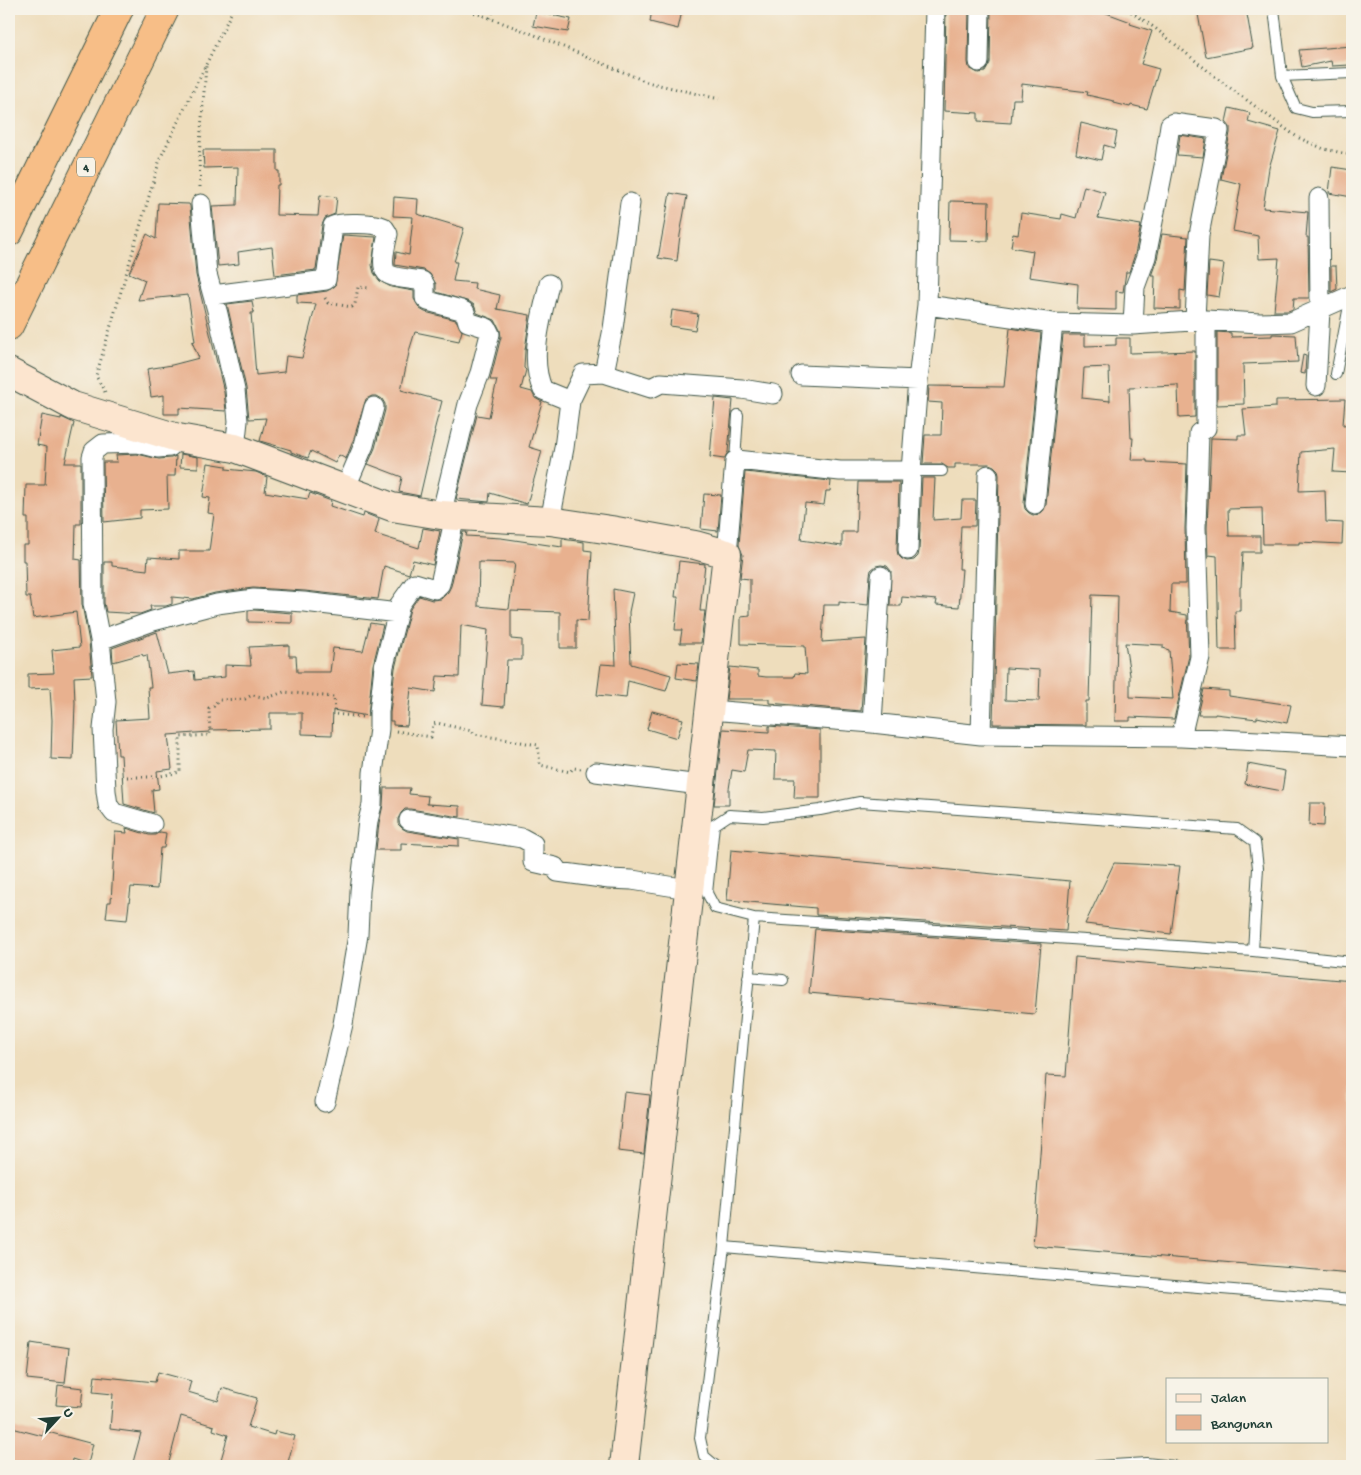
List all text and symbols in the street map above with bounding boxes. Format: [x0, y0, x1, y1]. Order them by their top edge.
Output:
road number: 4 [77, 158, 95, 176]
legend [1166, 1378, 1328, 1442]
text: Jalan [1211, 1390, 1246, 1408]
north arrow [32, 1392, 82, 1442]
text: U [58, 1406, 77, 1421]
text: Bangunan [1210, 1416, 1272, 1434]

